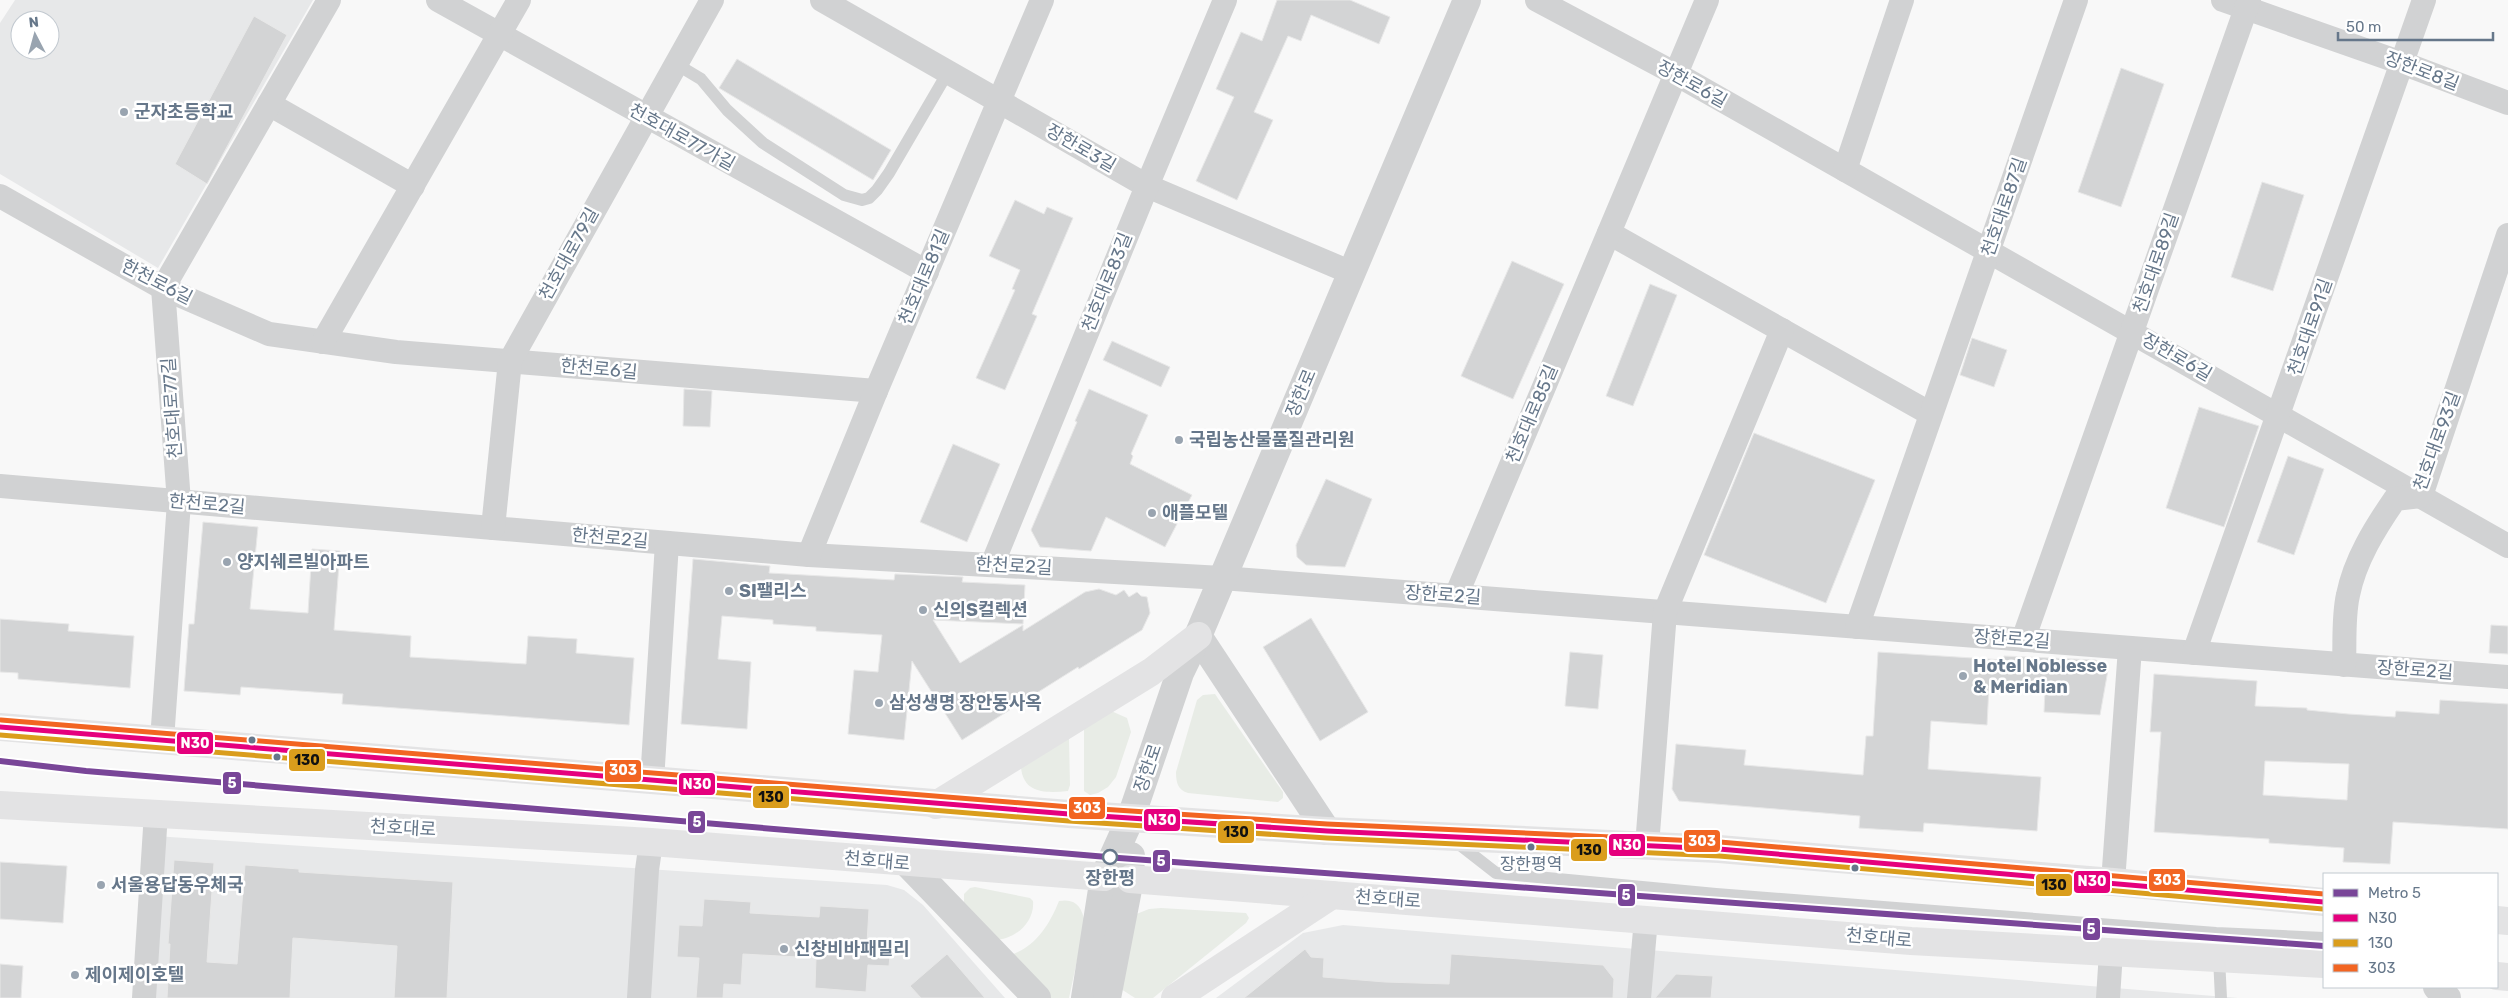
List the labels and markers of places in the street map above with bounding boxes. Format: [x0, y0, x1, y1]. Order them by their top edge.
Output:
place label: 군자초등학교 [134, 101, 233, 123]
marker: 군자초등학교 [118, 106, 130, 118]
place label: 국립농산물품질관리원 [1189, 429, 1355, 451]
marker: 국립농산물품질관리원 [1173, 434, 1185, 446]
place label: 애플모텔 [1162, 502, 1228, 524]
marker: 애플모텔 [1146, 507, 1158, 519]
place label: 양지쉐르빌아파트 [237, 551, 369, 573]
marker: 양지쉐르빌아파트 [221, 556, 233, 568]
place label: SI팰리스 [739, 580, 806, 602]
marker: SI팰리스 [723, 585, 735, 597]
place label: 신의S컬렉션 [933, 599, 1028, 621]
marker: 신의S컬렉션 [917, 604, 929, 616]
place label: Hotel Noblesse & Meridian [1973, 655, 2107, 698]
marker: Hotel Noblesse & Meridian [1957, 670, 1969, 682]
place label: 삼성생명 장안동사옥 [889, 692, 1042, 714]
marker: 삼성생명 장안동사옥 [873, 697, 885, 709]
unlabelled marker [247, 735, 257, 745]
unlabelled marker [272, 752, 282, 762]
marker: 장한평역 [1526, 842, 1536, 852]
marker: 장한평 [1102, 849, 1118, 865]
place label: 장한평역 [1500, 854, 1562, 874]
unlabelled marker [1850, 863, 1860, 873]
place label: 장한평 [1085, 867, 1135, 889]
place label: 서울용답동우체국 [111, 874, 243, 896]
marker: 서울용답동우체국 [95, 879, 107, 891]
place label: 신창비바패밀리 [794, 938, 910, 960]
marker: 신창비바패밀리 [778, 943, 790, 955]
place label: 제이제이호텔 [85, 964, 184, 986]
marker: 제이제이호텔 [69, 969, 81, 981]

